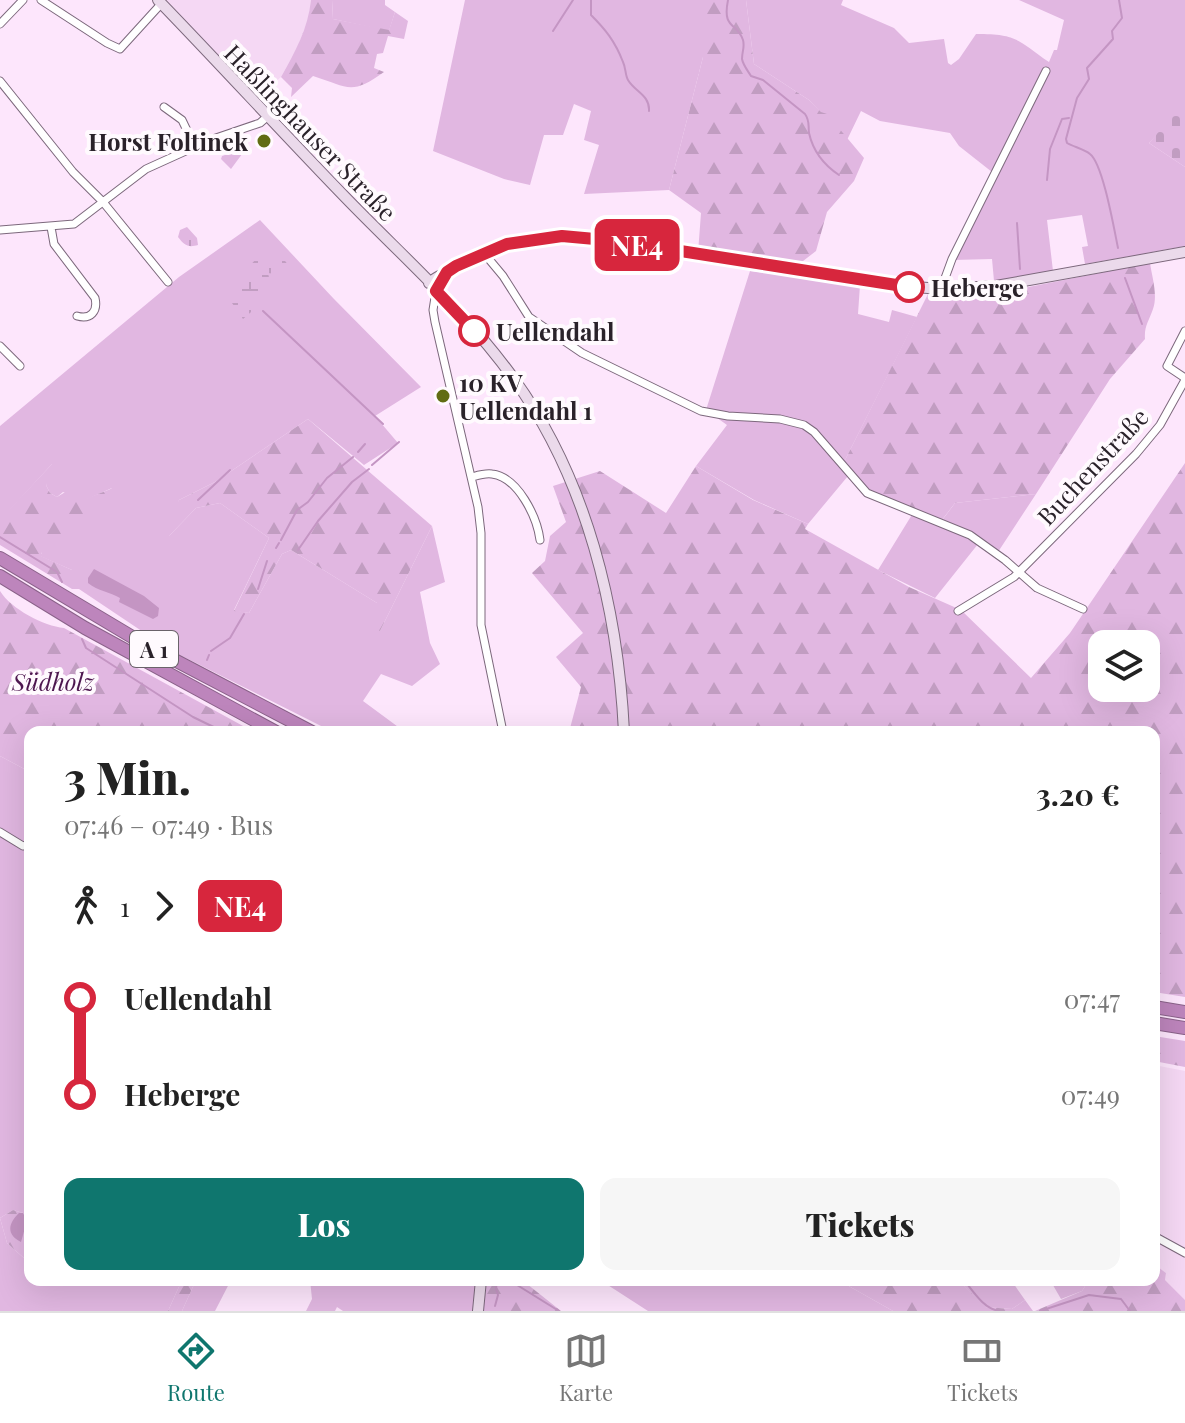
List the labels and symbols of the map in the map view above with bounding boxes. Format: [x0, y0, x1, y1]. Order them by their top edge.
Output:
street label: Haßlinghauser Straße [218, 37, 404, 227]
place label: Horst Foltinek [88, 125, 249, 157]
marker: Horst Foltinek [255, 132, 273, 150]
line badge: NE4 [591, 219, 683, 271]
place label: Heberge [931, 271, 1024, 303]
marker: Heberge [894, 272, 924, 302]
place label: Uellendahl [496, 315, 615, 347]
marker: Uellendahl [459, 316, 489, 346]
place label: 10 KV Uellendahl 1 [459, 366, 592, 426]
marker: 10 KV Uellendahl 1 [434, 387, 452, 405]
street label: Buchenstraße [1029, 401, 1155, 531]
road number: A 1 [130, 631, 178, 667]
park label: Südholz [11, 665, 95, 697]

